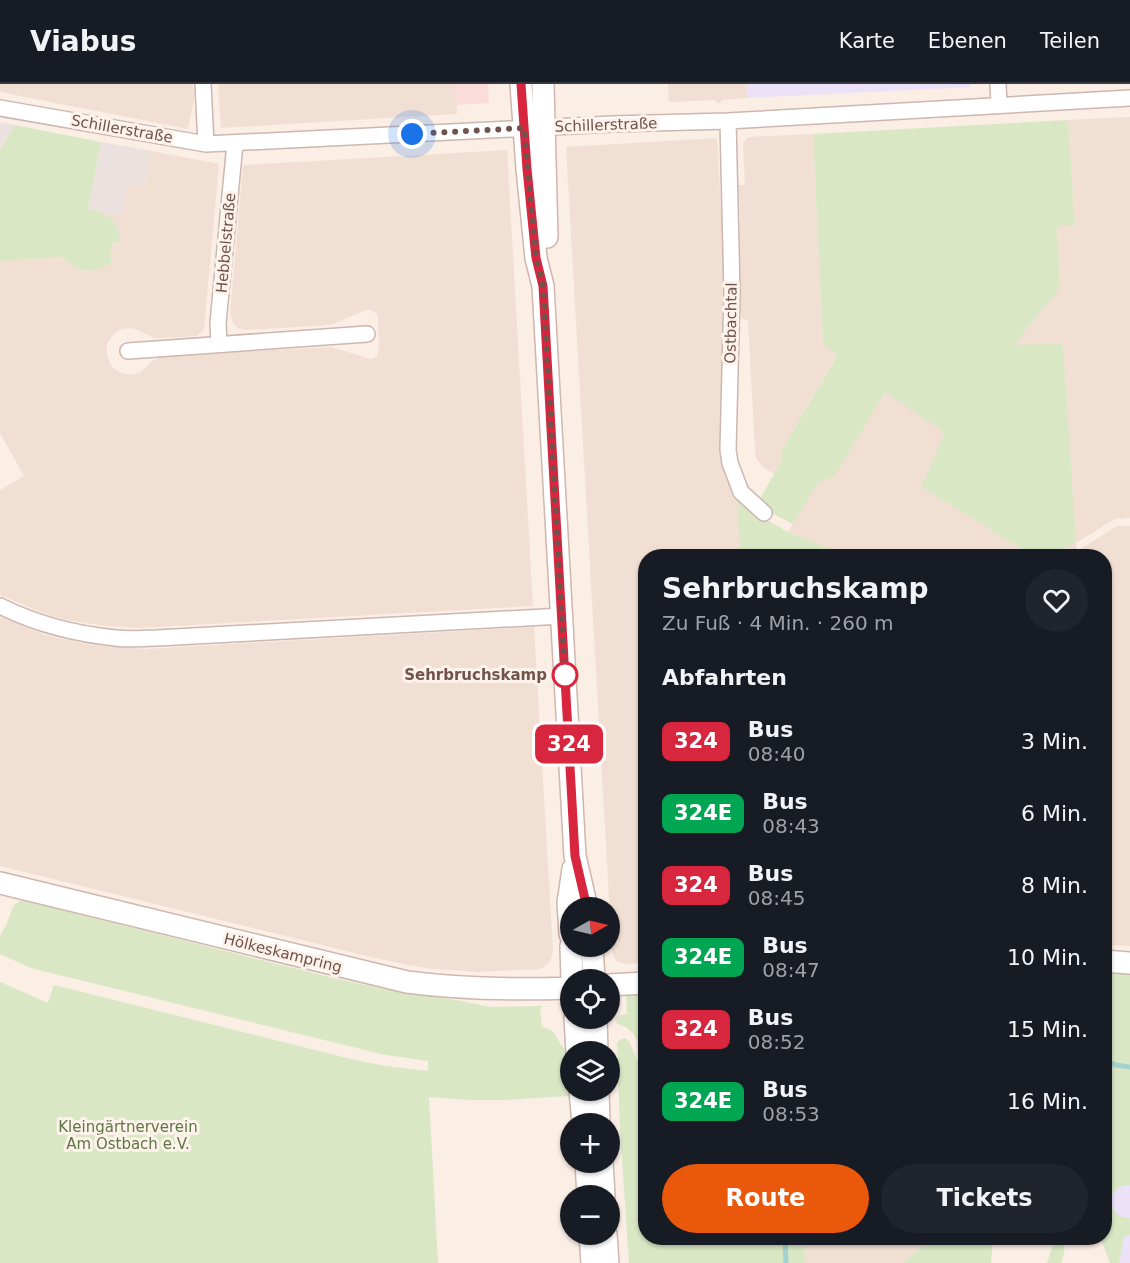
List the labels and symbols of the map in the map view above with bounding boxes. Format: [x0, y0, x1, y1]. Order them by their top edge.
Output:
street label: Schillerstraße [70, 111, 174, 147]
street label: Schillerstraße [554, 114, 658, 136]
your location [397, 119, 427, 149]
street label: Hebbelstraße [213, 192, 239, 294]
street label: Ostbachtal [721, 282, 741, 364]
marker: Sehrbruchskamp [552, 662, 578, 688]
place label: Sehrbruchskamp [404, 666, 547, 684]
line badge: 324 [534, 724, 604, 764]
north arrow [560, 897, 620, 957]
street label: Hölkeskampring [222, 930, 344, 976]
park label: Kleingärtnerverein Am Ostbach e.V. [58, 1118, 198, 1153]

